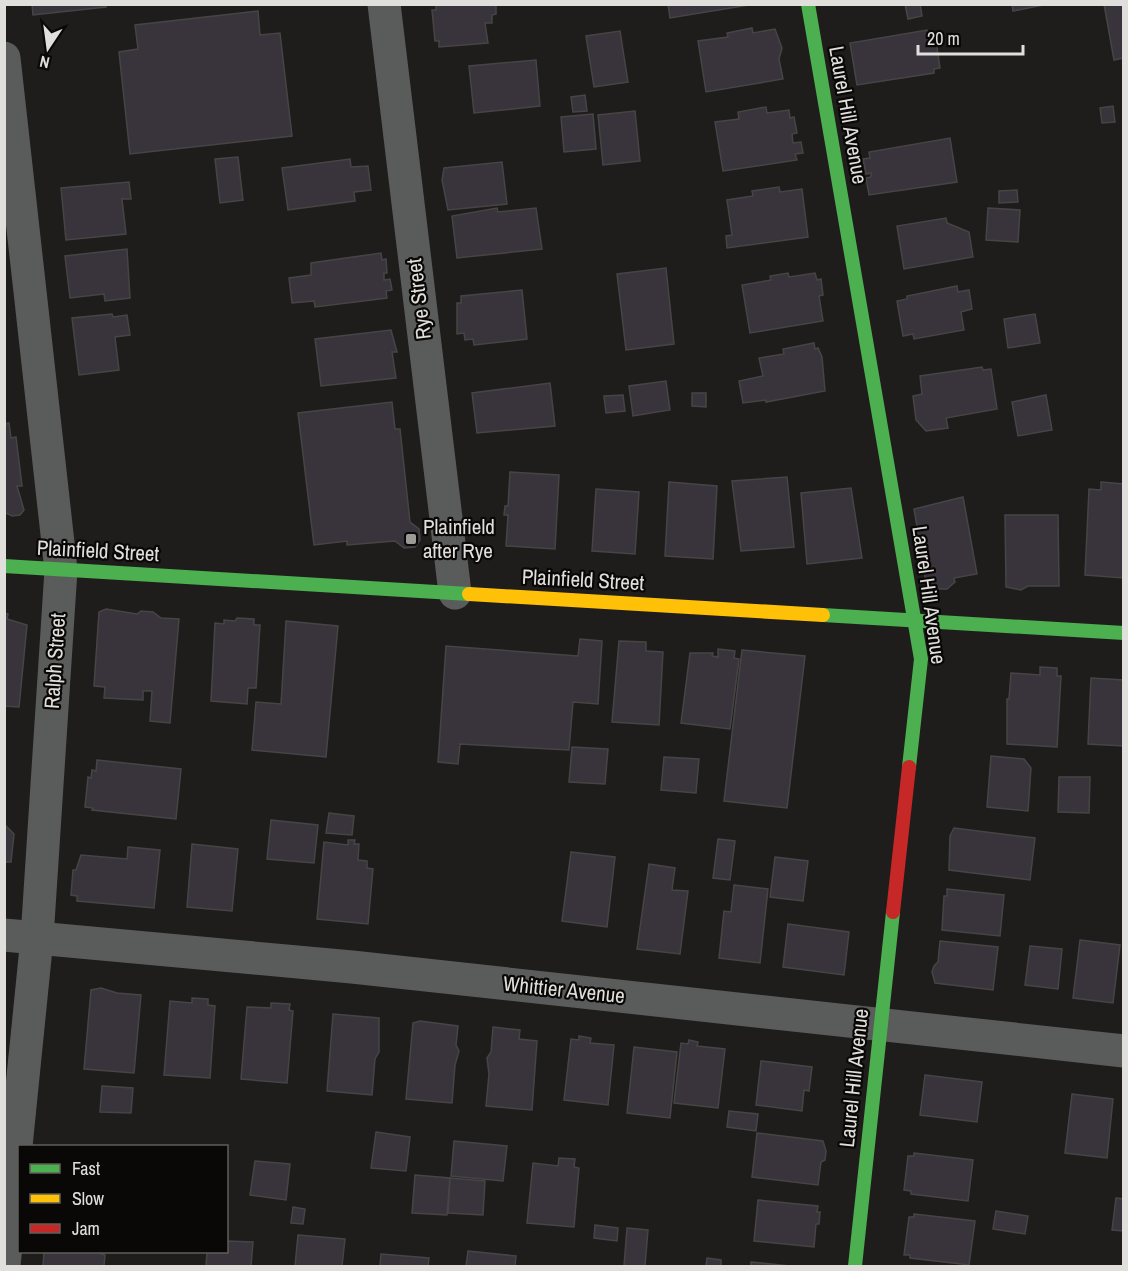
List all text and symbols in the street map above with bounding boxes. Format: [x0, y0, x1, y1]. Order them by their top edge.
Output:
north arrow [18, 18, 78, 78]
scale bar [918, 18, 1023, 56]
text: 20 m [927, 26, 960, 51]
street label: Laurel Hill Avenue [822, 44, 875, 186]
text: N [38, 51, 52, 74]
street label: Rye Street [399, 257, 438, 341]
place label: Plainfield after Rye [423, 512, 495, 565]
street label: Laurel Hill Avenue [905, 524, 954, 666]
marker: Plainfield after Rye [404, 532, 418, 546]
street label: Plainfield Street [36, 533, 160, 568]
street label: Plainfield Street [521, 562, 645, 597]
street label: Ralph Street [37, 612, 72, 710]
street label: Whittier Avenue [502, 969, 626, 1010]
street label: Laurel Hill Avenue [832, 1007, 875, 1149]
legend [18, 1145, 228, 1253]
text: Fast [72, 1156, 100, 1181]
text: Slow [72, 1186, 104, 1211]
text: Jam [72, 1216, 100, 1241]

